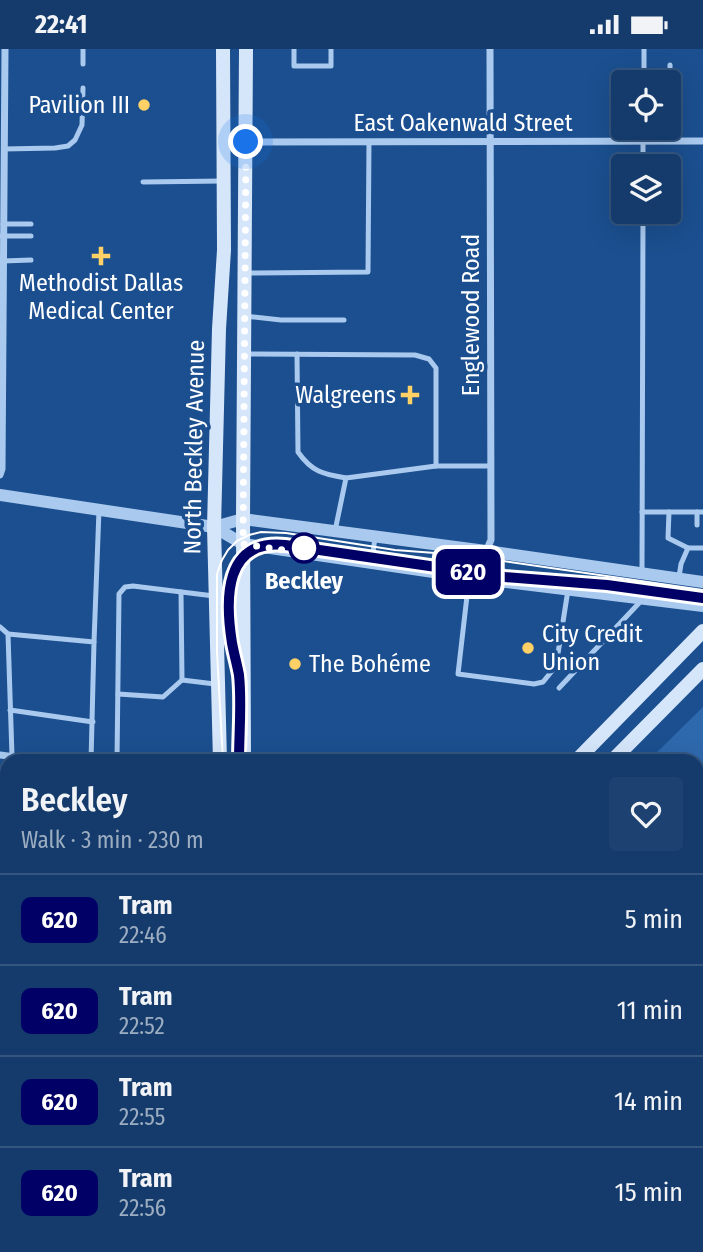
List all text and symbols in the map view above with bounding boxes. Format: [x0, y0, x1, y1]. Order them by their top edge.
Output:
text: 22:41 [35, 9, 88, 40]
map controls [611, 70, 681, 224]
button: locate [611, 70, 681, 140]
place label: Pavilion III [28, 91, 130, 119]
marker: Pavilion III [136, 97, 152, 113]
street label: East Oakenwald Street [353, 109, 573, 137]
your location [228, 124, 263, 159]
button: layers [611, 154, 681, 224]
street label: Englewood Road [457, 234, 485, 396]
marker: Methodist Dallas Medical Center [91, 246, 111, 266]
place label: Methodist Dallas Medical Center [19, 269, 183, 325]
street label: North Beckley Avenue [178, 339, 210, 555]
place label: Walgreens [295, 381, 396, 409]
marker: Walgreens [402, 387, 418, 403]
marker: Beckley [289, 533, 319, 563]
line badge: 620 [428, 549, 508, 595]
text: 620 [450, 558, 486, 586]
place label: Beckley [265, 567, 344, 595]
place label: City Credit Union [542, 620, 643, 676]
marker: City Credit Union [520, 640, 536, 656]
place label: The Bohéme [309, 650, 431, 678]
marker: The Bohéme [287, 656, 303, 672]
button: heart [609, 777, 683, 851]
text: Beckley [21, 780, 127, 820]
text: Walk · 3 min · 230 m [21, 826, 204, 854]
text: Tram [119, 890, 172, 921]
text: 5 min [625, 904, 683, 935]
text: 620 [41, 906, 78, 934]
text: 22:46 [119, 921, 167, 949]
text: Tram [119, 981, 172, 1012]
text: 11 min [617, 995, 683, 1026]
text: 620 [41, 997, 78, 1025]
text: 22:52 [119, 1012, 165, 1040]
text: Tram [119, 1072, 172, 1103]
text: 14 min [614, 1086, 683, 1117]
text: 620 [41, 1088, 78, 1116]
text: 22:55 [119, 1103, 165, 1131]
text: Tram [119, 1163, 172, 1194]
text: 15 min [615, 1177, 683, 1208]
text: 620 [41, 1179, 78, 1207]
text: 22:56 [119, 1194, 166, 1222]

